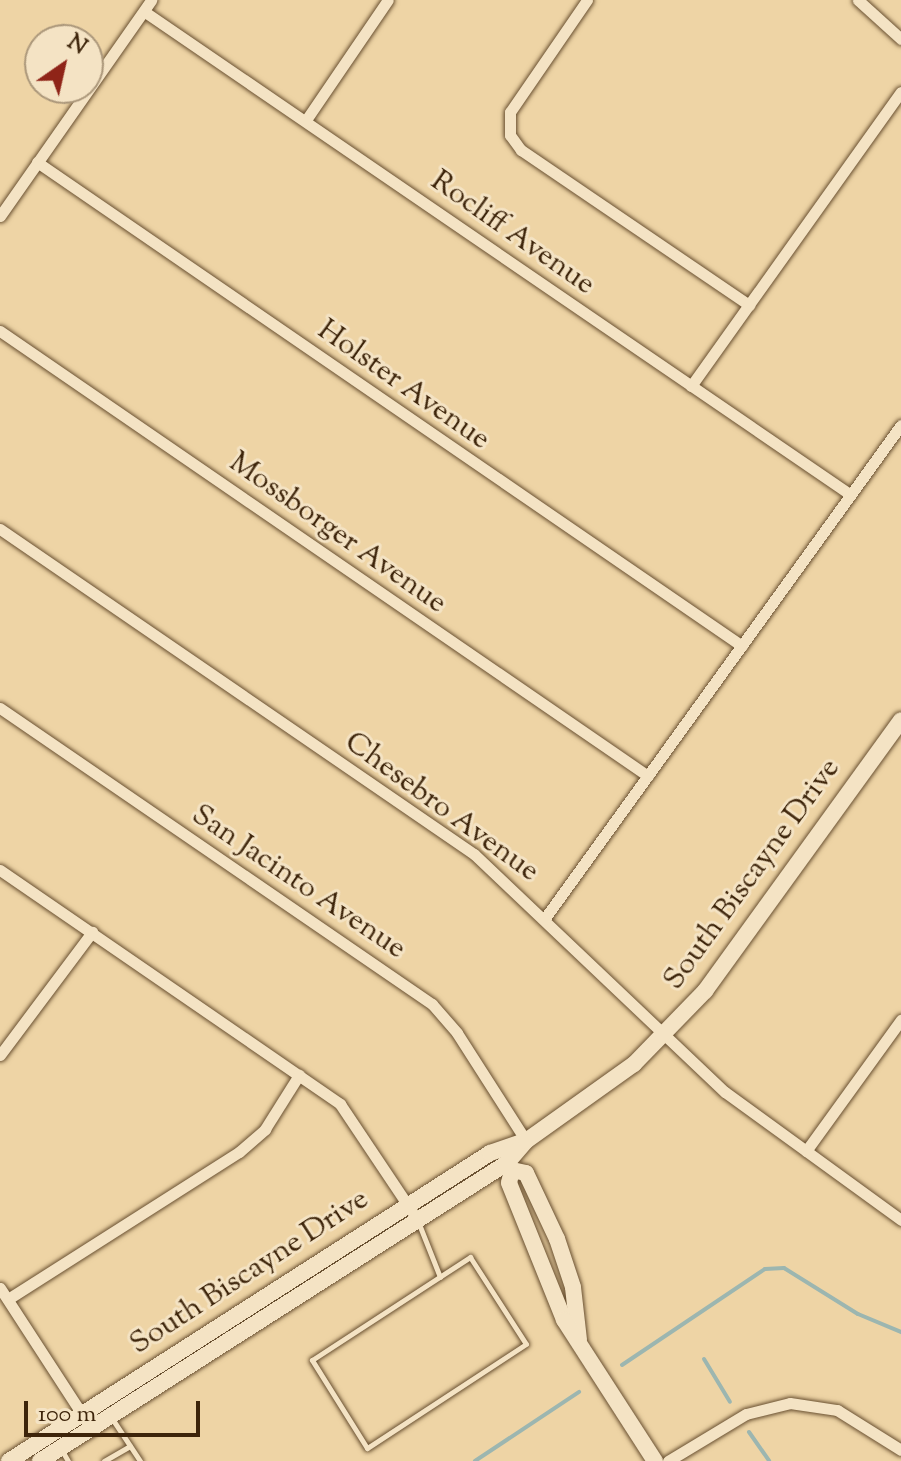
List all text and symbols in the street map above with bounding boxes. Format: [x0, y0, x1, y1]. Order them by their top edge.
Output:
north arrow [24, 24, 104, 104]
text: N [60, 28, 93, 64]
street label: Rocliff Avenue [423, 164, 601, 304]
street label: Holster Avenue [310, 313, 496, 459]
street label: Mossborger Avenue [221, 445, 453, 623]
street label: Chesebro Avenue [337, 725, 545, 891]
street label: South Biscayne Drive [657, 752, 849, 998]
street label: San Jacinto Avenue [184, 798, 412, 968]
street label: South Biscayne Drive [124, 1182, 376, 1364]
scale bar [28, 1385, 204, 1435]
text: 100 m [38, 1398, 96, 1432]

